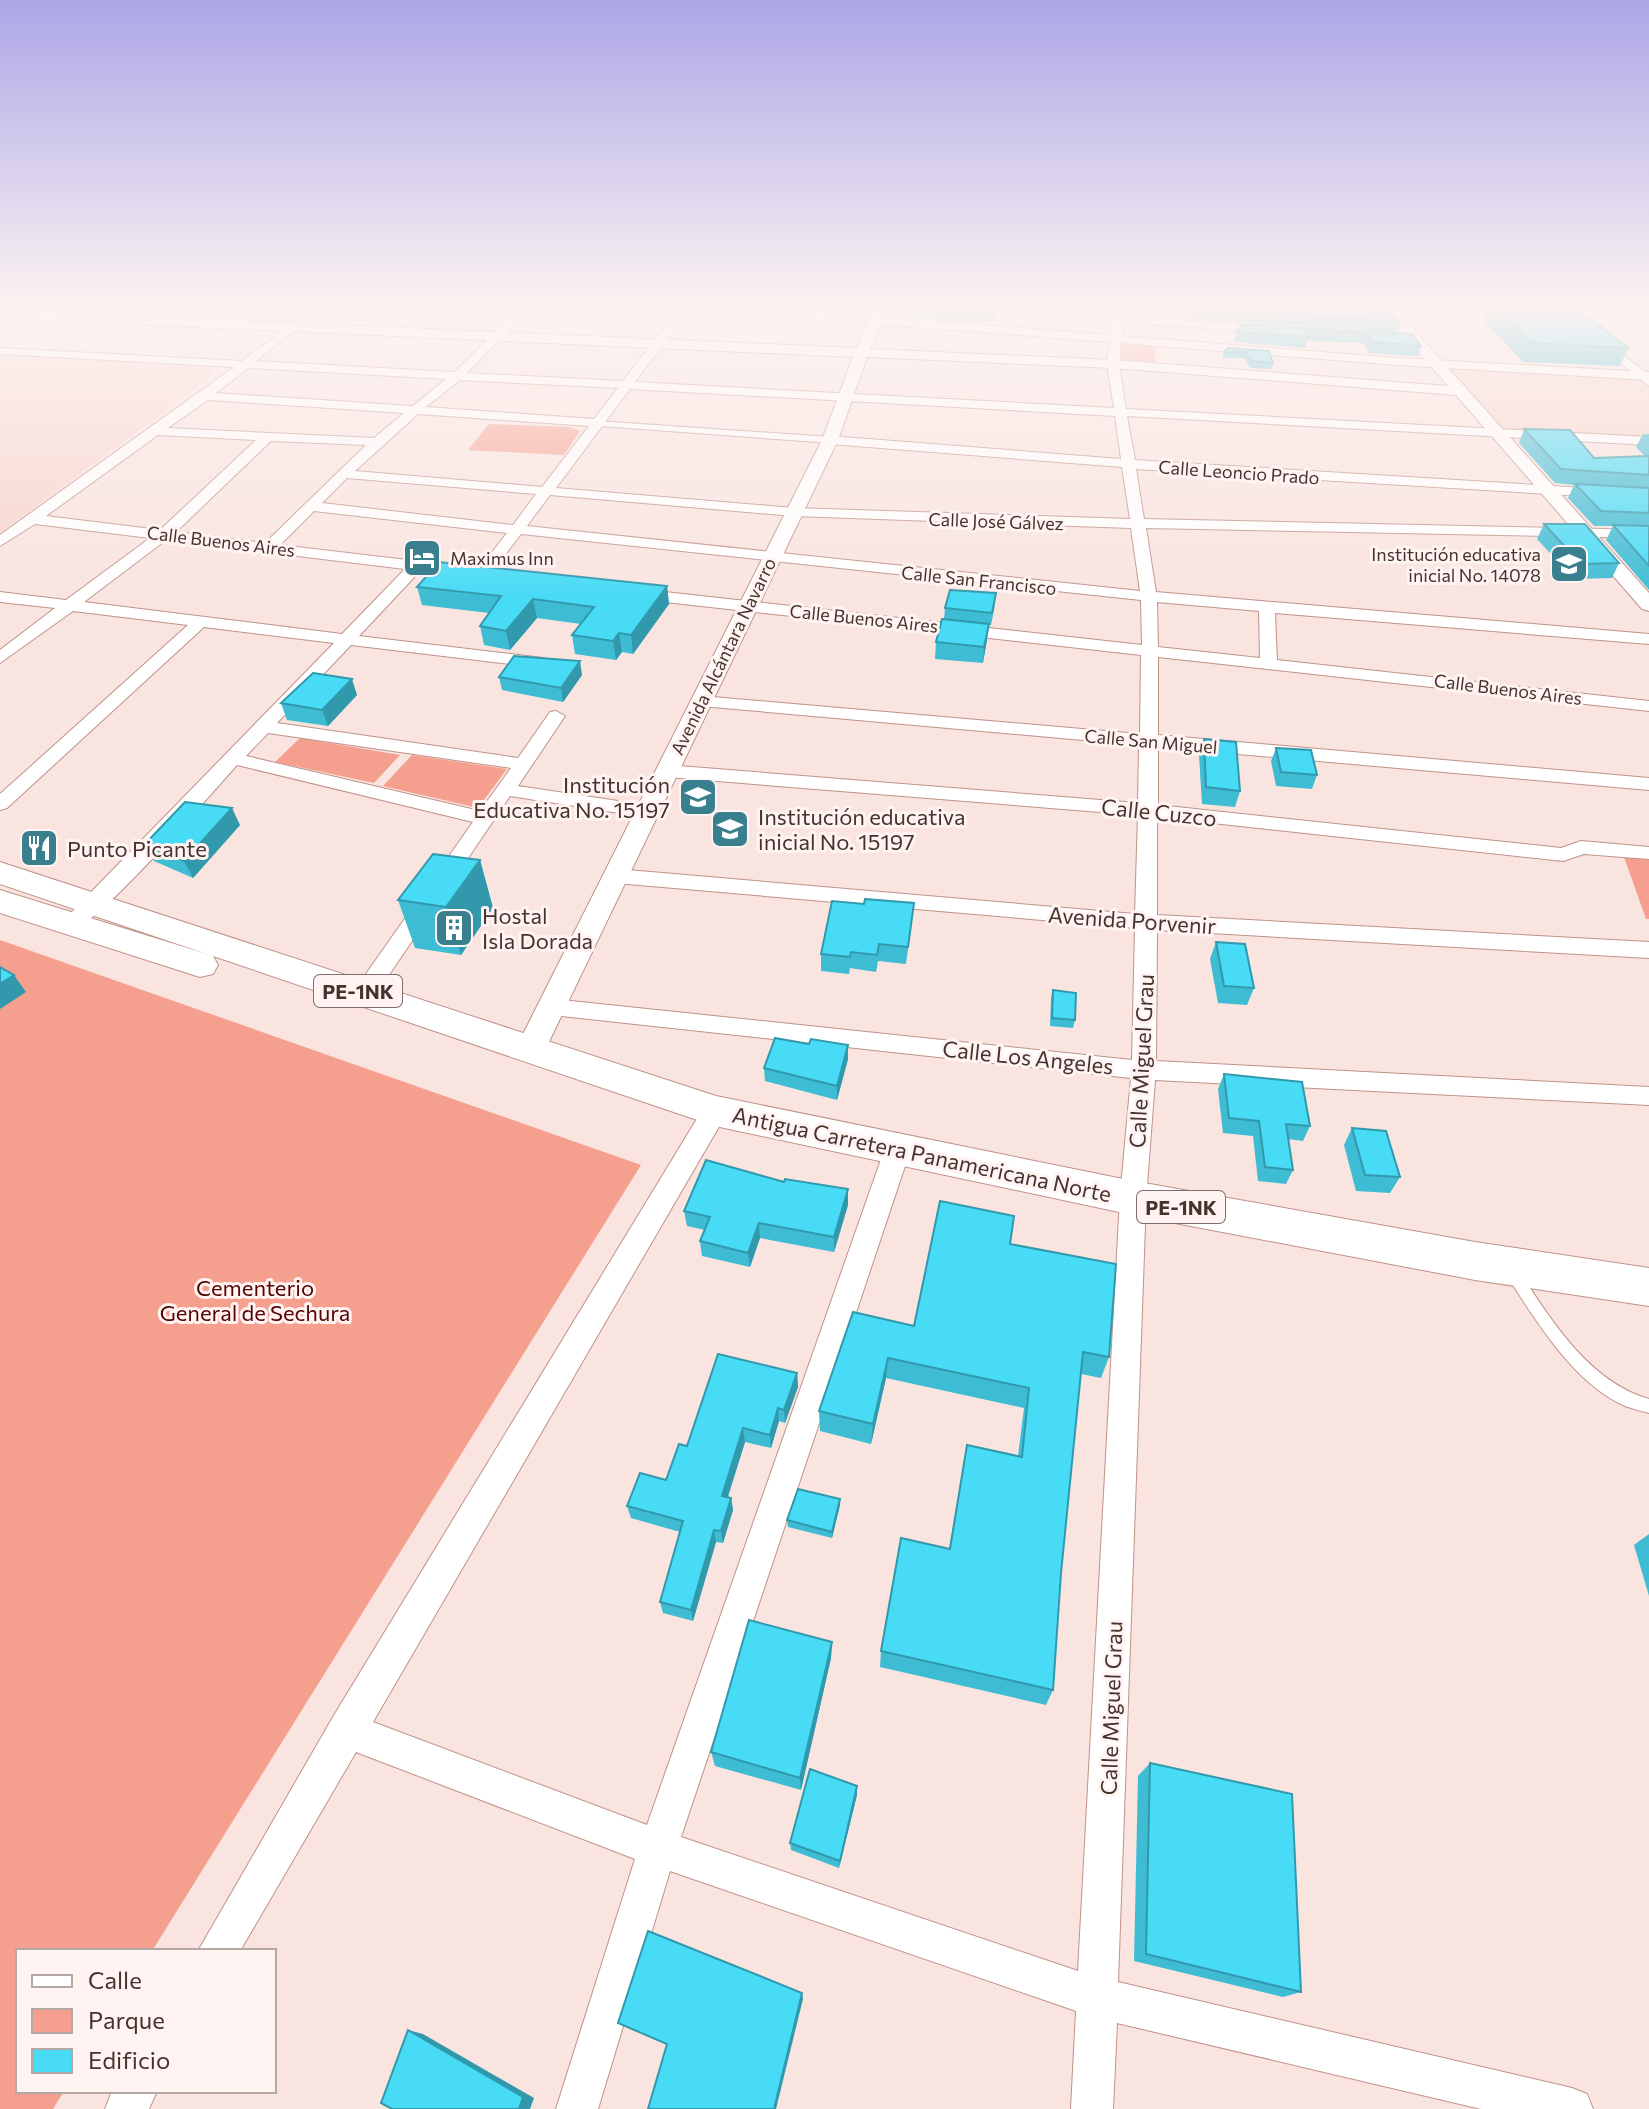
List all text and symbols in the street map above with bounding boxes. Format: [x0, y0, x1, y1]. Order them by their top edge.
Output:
street label: Calle Leoncio Prado [1158, 455, 1320, 489]
street label: Calle José Gálvez [928, 508, 1064, 534]
street label: Calle Buenos Aires [146, 521, 296, 561]
hotel icon: Maximus Inn [401, 537, 443, 579]
place label: Institución educativa inicial No. 14078 [1371, 543, 1541, 586]
school or university icon: Institución educativa inicial No. 14078 [1548, 543, 1590, 585]
place label: Maximus Inn [450, 547, 554, 569]
street label: Avenida Alcántara Navarro [666, 554, 780, 758]
street label: Calle San Francisco [900, 561, 1058, 599]
street label: Calle Buenos Aires [789, 599, 939, 637]
street label: Calle Buenos Aires [1433, 669, 1583, 709]
street label: Calle San Miguel [1084, 724, 1218, 758]
place label: Institución Educativa No. 15197 [473, 771, 670, 823]
school or university icon: Institución Educativa No. 15197 [677, 776, 719, 818]
street label: Calle Cuzco [1100, 793, 1218, 831]
place label: Institución educativa inicial No. 15197 [758, 803, 965, 855]
school or university icon: Institución educativa inicial No. 15197 [709, 808, 751, 850]
restaurant icon: Punto Picante [18, 827, 60, 869]
place label: Punto Picante [67, 835, 207, 862]
street label: Avenida Porvenir [1047, 901, 1217, 939]
place label: Hostal Isla Dorada [482, 902, 593, 954]
building icon: Hostal Isla Dorada [433, 907, 475, 949]
street label: Calle Miguel Grau [1123, 973, 1159, 1149]
road number: PE-1NK [314, 975, 402, 1007]
street label: Calle Los Angeles [941, 1035, 1115, 1079]
street label: Antigua Carretera Panamericana Norte [730, 1101, 1114, 1207]
road number: PE-1NK [1137, 1191, 1225, 1223]
park label: Cementerio General de Sechura [160, 1274, 350, 1326]
street label: Calle Miguel Grau [1094, 1620, 1128, 1796]
legend [16, 1949, 276, 2093]
text: Calle [88, 1965, 142, 1994]
text: Parque [88, 2005, 165, 2034]
text: Edificio [88, 2045, 170, 2074]

